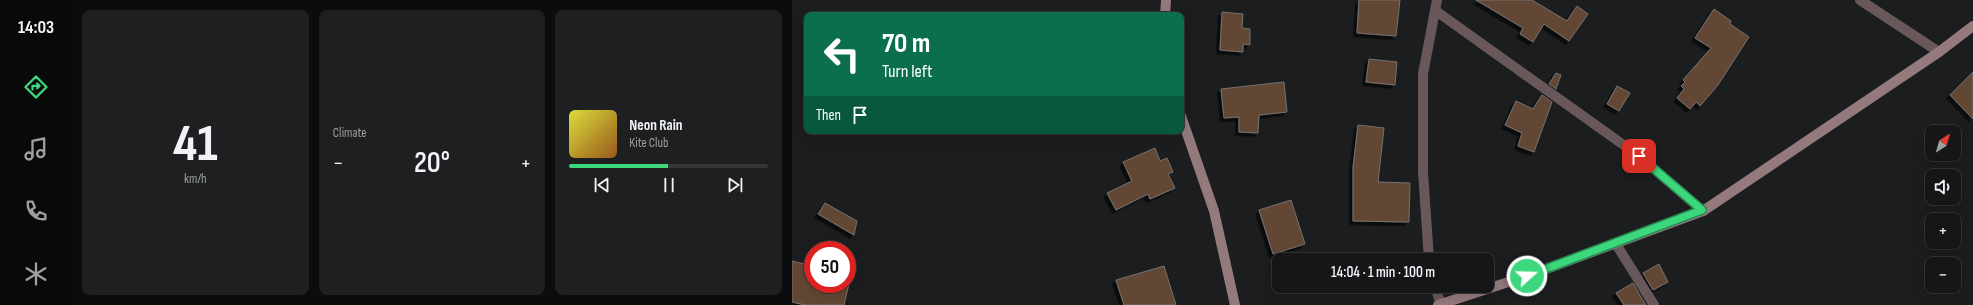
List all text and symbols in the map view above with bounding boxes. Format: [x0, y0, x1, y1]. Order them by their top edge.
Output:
text: 14:03 [18, 17, 54, 38]
text: 70 m [882, 27, 930, 60]
icon: left [816, 28, 868, 80]
text: Turn left [882, 61, 933, 82]
icon: directions [22, 73, 50, 101]
icon: arrive [849, 104, 871, 126]
text: Then [816, 106, 841, 125]
text: 41 [173, 113, 218, 176]
text: Neon Rain [629, 116, 682, 135]
text: Climate [333, 125, 367, 141]
north arrow [1925, 125, 1961, 161]
map controls [1925, 125, 1961, 293]
icon: music [22, 135, 50, 163]
text: Kite Club [629, 135, 668, 151]
pin [1622, 139, 1656, 173]
text: 20° [414, 145, 450, 181]
icon: arrive [1628, 145, 1650, 167]
text: − [333, 150, 343, 177]
text: + [521, 150, 531, 177]
button: sound [1925, 169, 1961, 205]
text: km/h [184, 171, 207, 187]
icon: previous [591, 174, 613, 196]
icon: pause [658, 174, 680, 196]
icon: next [724, 174, 746, 196]
icon: phone [22, 197, 50, 225]
button: + [1925, 213, 1961, 249]
speed limit sign: 50 [804, 241, 856, 293]
position arrow [1506, 255, 1548, 297]
button: − [1925, 257, 1961, 293]
icon: climate [22, 260, 50, 288]
text: 14:04 · 1 min · 100 m [1331, 263, 1435, 282]

